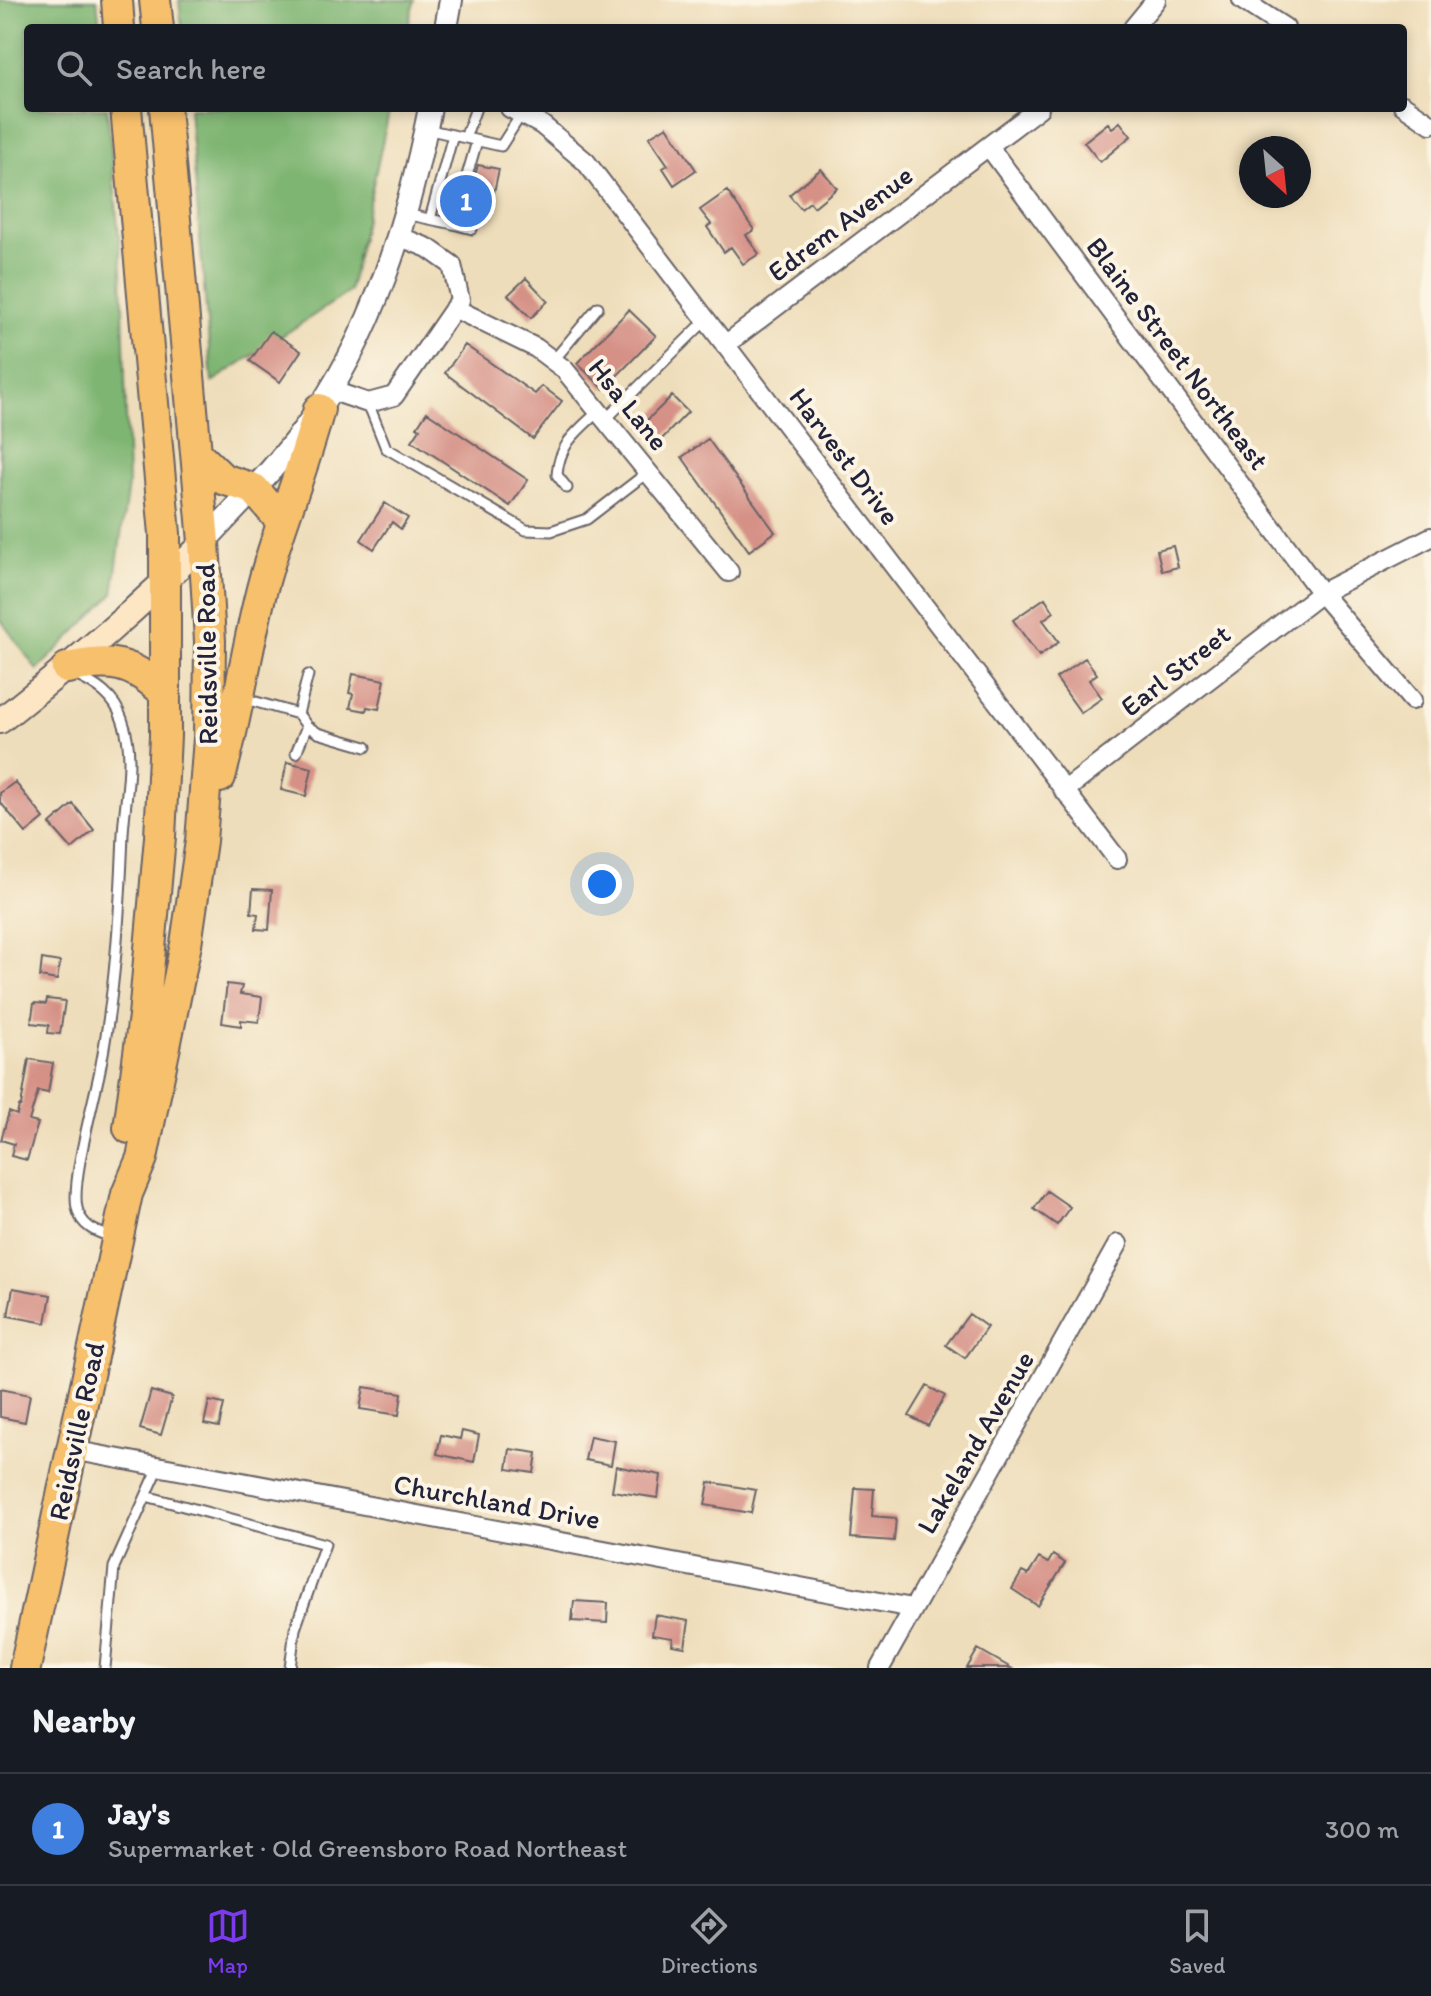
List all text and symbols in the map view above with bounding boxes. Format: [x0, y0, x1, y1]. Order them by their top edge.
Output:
search box [24, 24, 1407, 112]
icon: search [52, 46, 96, 90]
text: Search here [116, 50, 266, 87]
north arrow [1239, 136, 1311, 208]
street label: Edrem Avenue [761, 157, 919, 289]
pin: 1 [440, 171, 492, 231]
street label: Blaine Street Northeast [1079, 230, 1277, 476]
street label: Hsa Lane [581, 351, 677, 457]
street label: Harvest Drive [782, 381, 908, 531]
street label: Reidsville Road [187, 563, 225, 745]
street label: Earl Street [1113, 617, 1237, 723]
your location [582, 864, 622, 904]
street label: Reidsville Road [40, 1339, 112, 1523]
street label: Lakeland Avenue [909, 1345, 1041, 1539]
street label: Churchland Drive [391, 1466, 603, 1536]
text: Nearby [32, 1700, 135, 1741]
text: Jay's [108, 1795, 170, 1832]
text: 1 [52, 1813, 64, 1845]
text: 300 m [1325, 1813, 1399, 1845]
text: Supermarket · Old Greensboro Road Northeast [108, 1832, 627, 1864]
tab: Map [206, 1904, 250, 1979]
tab: Directions [661, 1904, 758, 1979]
tab: Saved [1169, 1904, 1225, 1979]

